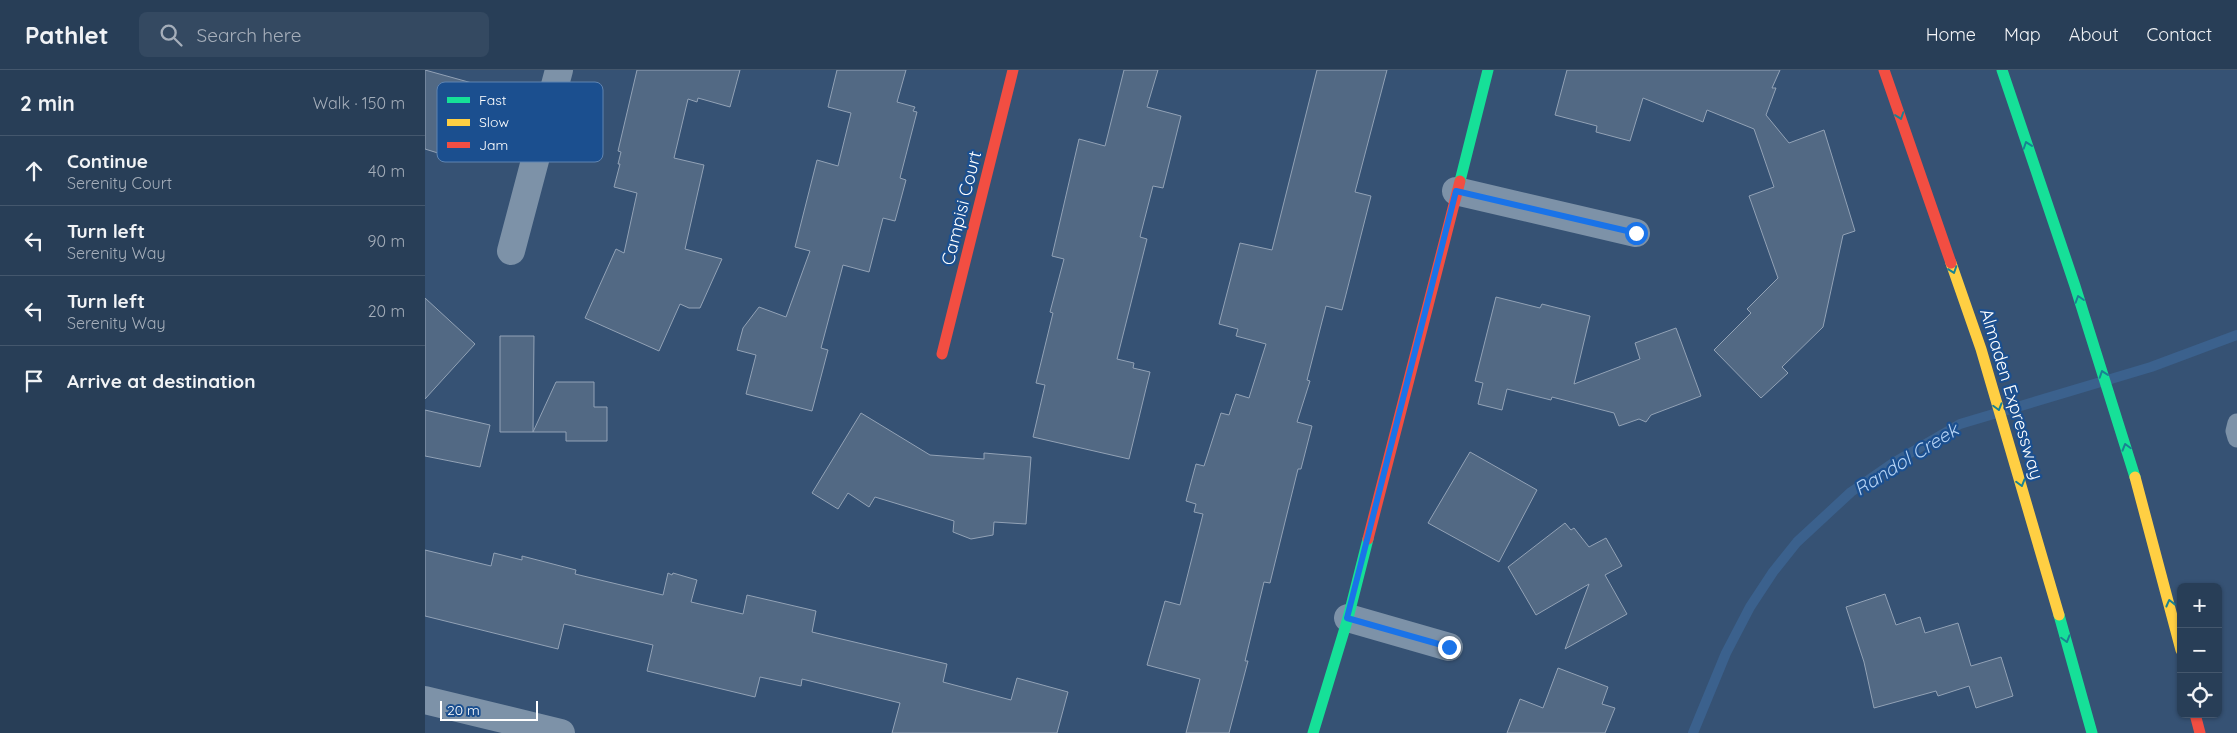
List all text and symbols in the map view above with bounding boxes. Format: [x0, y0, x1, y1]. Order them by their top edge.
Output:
search box [139, 12, 489, 57]
text: Pathlet [25, 20, 109, 50]
icon: search [157, 21, 185, 49]
text: Search here [197, 23, 301, 47]
text: Home [1926, 23, 1976, 46]
text: Map [2004, 23, 2041, 46]
text: About [2069, 23, 2119, 46]
text: Contact [2147, 23, 2212, 46]
legend [437, 82, 603, 162]
text: 2 min [20, 90, 75, 116]
text: Fast [479, 91, 507, 109]
text: Walk · 150 m [313, 93, 405, 113]
one-way arrow [1894, 111, 1904, 120]
text: Slow [479, 113, 509, 131]
text: Jam [479, 136, 508, 154]
one-way arrow [2023, 141, 2033, 150]
street label: Campisi Court [936, 148, 986, 268]
text: Continue [67, 149, 148, 173]
icon: ahead [20, 157, 48, 185]
text: 40 m [368, 161, 405, 181]
text: Serenity Court [67, 173, 172, 193]
text: Turn left [67, 219, 145, 243]
route start [1625, 222, 1648, 245]
icon: left [20, 227, 48, 255]
text: 90 m [368, 231, 405, 251]
text: Serenity Way [67, 243, 166, 263]
one-way arrow [1948, 265, 1958, 273]
text: Turn left [67, 289, 145, 313]
one-way arrow [2074, 296, 2084, 304]
icon: left [20, 297, 48, 325]
text: 20 m [368, 301, 405, 321]
street label: Almaden Expressway [1975, 306, 2049, 482]
text: Serenity Way [67, 313, 166, 333]
icon: arrive [20, 367, 48, 395]
text: Arrive at destination [67, 369, 256, 393]
one-way arrow [2099, 370, 2109, 379]
one-way arrow [1993, 403, 2003, 411]
water label: Randol Creek [1849, 416, 1964, 501]
one-way arrow [2121, 443, 2131, 451]
one-way arrow [2015, 478, 2025, 487]
map controls [2177, 583, 2222, 718]
button: + [2177, 583, 2222, 628]
one-way arrow [2165, 598, 2176, 607]
button: − [2177, 628, 2222, 673]
one-way arrow [2061, 634, 2071, 643]
route end [1438, 636, 1461, 659]
button: locate [2177, 673, 2222, 718]
scale bar [440, 698, 537, 721]
text: 20 m [447, 701, 480, 719]

